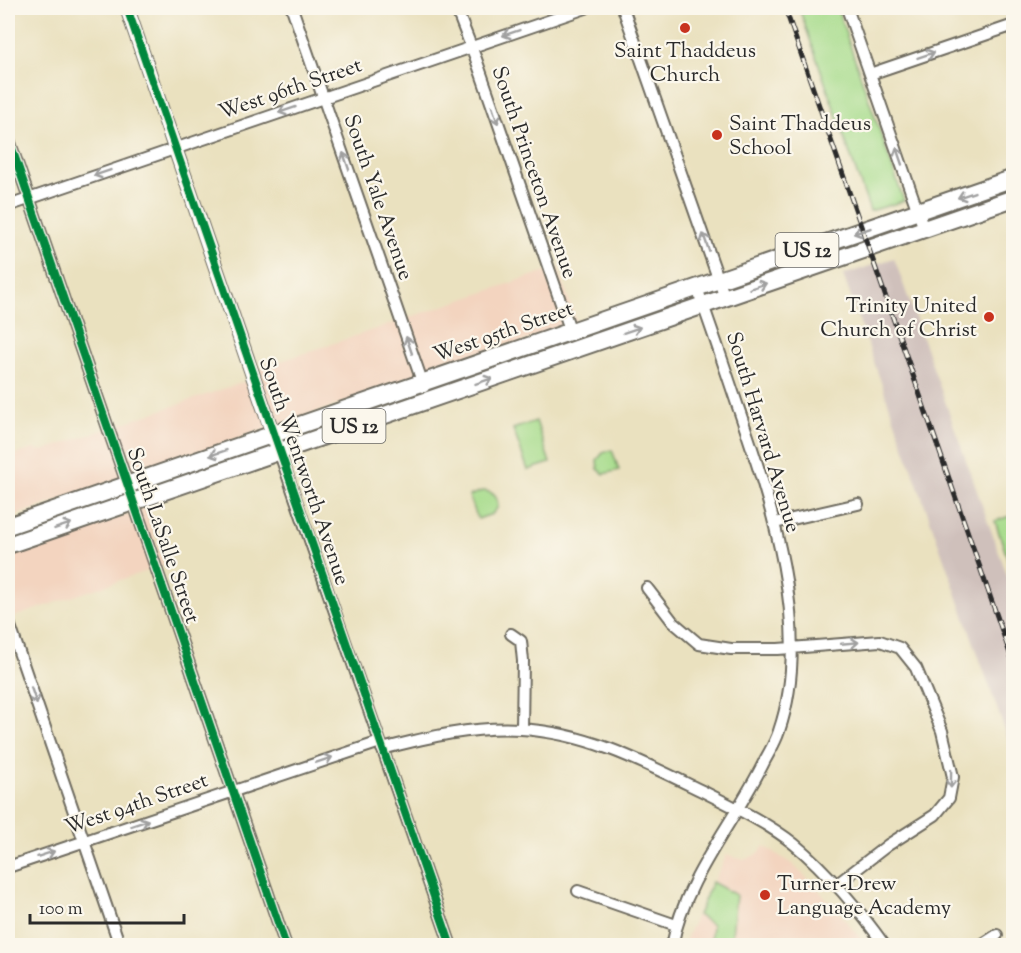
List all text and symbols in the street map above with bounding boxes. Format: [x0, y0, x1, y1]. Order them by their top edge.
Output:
marker: Saint Thaddeus Church [678, 21, 692, 35]
one-way arrow [502, 29, 521, 40]
place label: Saint Thaddeus Church [614, 37, 756, 91]
one-way arrow [916, 49, 935, 60]
street label: West 96th Street [215, 51, 366, 128]
street label: South Princeton Avenue [483, 63, 584, 283]
one-way arrow [278, 105, 297, 116]
one-way arrow [490, 105, 501, 124]
place label: Saint Thaddeus School [729, 110, 871, 164]
street label: South Yale Avenue [335, 111, 420, 284]
marker: Saint Thaddeus School [710, 128, 724, 142]
one-way arrow [892, 147, 903, 166]
one-way arrow [339, 152, 350, 171]
one-way arrow [93, 169, 112, 180]
one-way arrow [957, 190, 975, 201]
one-way arrow [854, 226, 872, 237]
one-way arrow [700, 233, 711, 252]
road number: US 12 [776, 233, 838, 267]
one-way arrow [748, 280, 767, 291]
place label: Trinity United Church of Christ [820, 292, 977, 346]
street label: West 95th Street [429, 295, 578, 371]
marker: Trinity United Church of Christ [982, 310, 996, 324]
one-way arrow [622, 324, 641, 335]
street label: South Harvard Avenue [717, 328, 807, 537]
one-way arrow [403, 336, 414, 355]
street label: South Wentworth Avenue [250, 354, 356, 590]
one-way arrow [474, 375, 493, 386]
road number: US 12 [322, 409, 386, 443]
street label: South LaSalle Street [118, 444, 206, 628]
one-way arrow [209, 448, 228, 459]
one-way arrow [53, 520, 72, 531]
one-way arrow [840, 637, 859, 648]
one-way arrow [29, 686, 40, 704]
one-way arrow [314, 754, 333, 765]
street label: West 94th Street [61, 766, 212, 843]
one-way arrow [945, 769, 957, 789]
one-way arrow [130, 817, 149, 828]
one-way arrow [36, 848, 55, 859]
place label: Turner-Drew Language Academy [777, 870, 952, 924]
scale bar [30, 887, 184, 925]
marker: Turner-Drew Language Academy [758, 888, 772, 902]
text: 100 m [39, 897, 83, 923]

